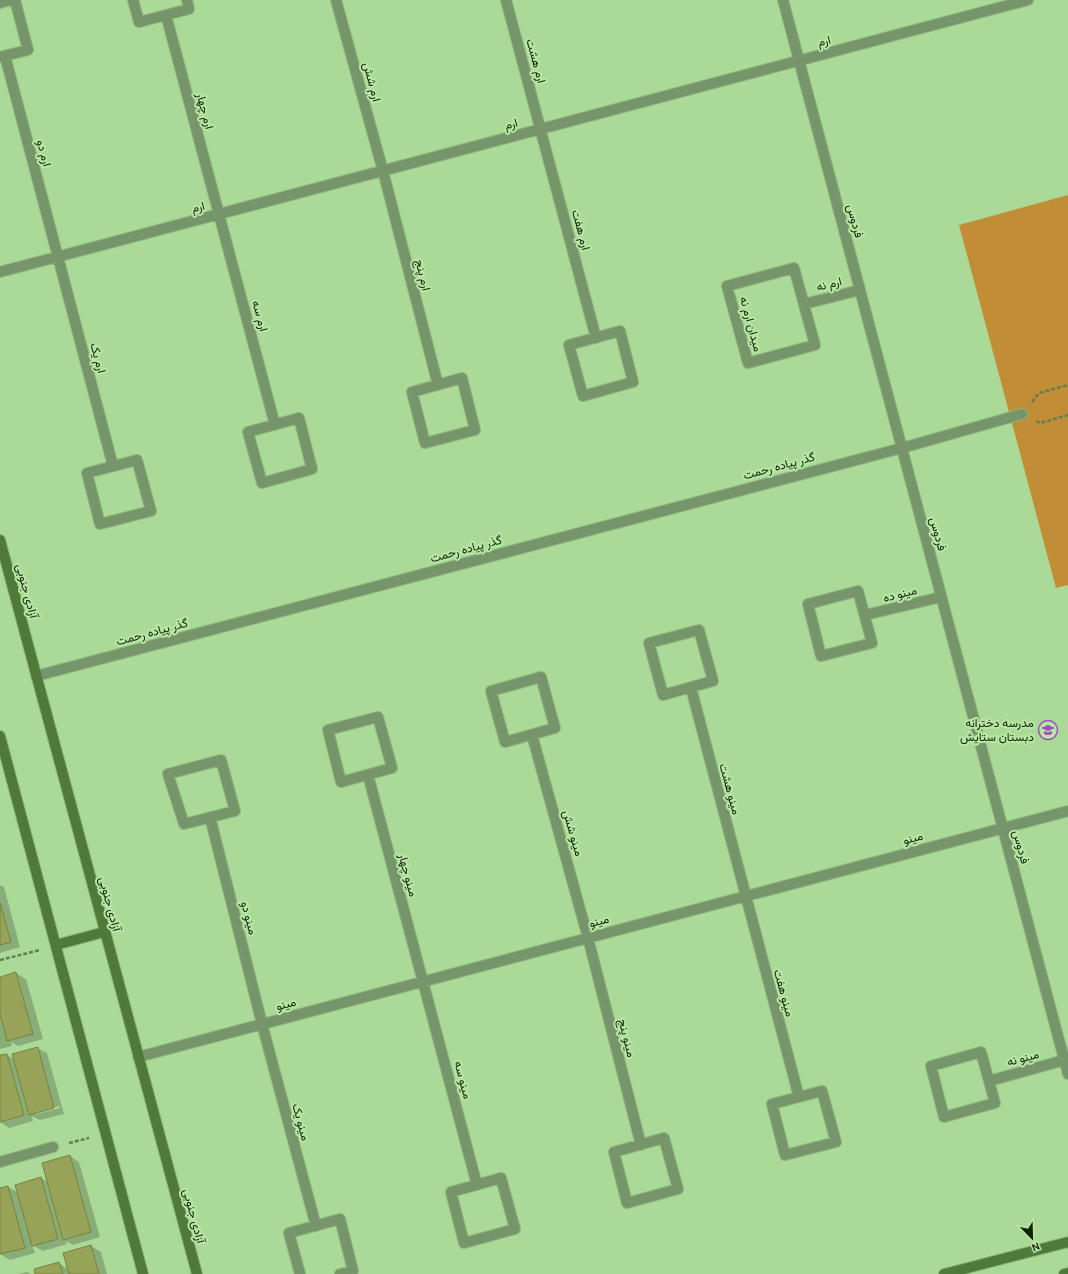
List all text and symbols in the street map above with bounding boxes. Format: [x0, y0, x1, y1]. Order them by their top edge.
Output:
street label: ارم [816, 33, 832, 50]
street label: ارم هشت [522, 37, 549, 85]
street label: ارم شش [359, 61, 384, 104]
street label: ارم چهار [192, 90, 217, 131]
street label: ارم [503, 116, 519, 133]
street label: ارم دو [33, 138, 54, 168]
street label: ارم [190, 199, 206, 216]
street label: فردوس [843, 203, 866, 240]
street label: ارم هفت [568, 208, 593, 252]
street label: ارم پنج [410, 258, 434, 293]
street label: ارم نه [815, 274, 843, 295]
street label: میدان ارم نه [736, 295, 765, 353]
street label: ارم سه [248, 299, 271, 333]
street label: ارم یک [86, 341, 109, 375]
street label: گذر پیاده رحمت [742, 450, 817, 483]
street label: فردوس [926, 516, 949, 553]
street label: گذر پیاده رحمت [429, 533, 504, 566]
street label: آزادی جنوبی [12, 562, 41, 621]
street label: مینو ده [882, 583, 919, 606]
street label: گذر پیاده رحمت [115, 616, 190, 649]
place label: مدرسه دخترانه دبستان ستایش [960, 716, 1034, 745]
school or university icon: مدرسه دخترانه دبستان ستایش [1037, 719, 1059, 741]
street label: مینو هشت [715, 762, 744, 816]
street label: مینو شش [559, 808, 586, 858]
street label: مینو [901, 829, 925, 848]
street label: فردوس [1009, 829, 1032, 866]
street label: مینو چهار [394, 851, 420, 898]
street label: آزادی جنوبی [95, 875, 124, 934]
street label: مینو دو [237, 900, 260, 936]
street label: مینو [587, 912, 611, 931]
street label: مینو هفت [770, 968, 797, 1018]
street label: مینو [274, 995, 298, 1014]
street label: مینو پنج [614, 1017, 639, 1059]
street label: مینو نه [1005, 1047, 1041, 1070]
street label: مینو سه [450, 1060, 475, 1101]
street label: مینو یک [288, 1102, 313, 1142]
street label: آزادی جنوبی [179, 1187, 208, 1246]
north arrow [1012, 1218, 1052, 1258]
text: N [1030, 1239, 1042, 1254]

